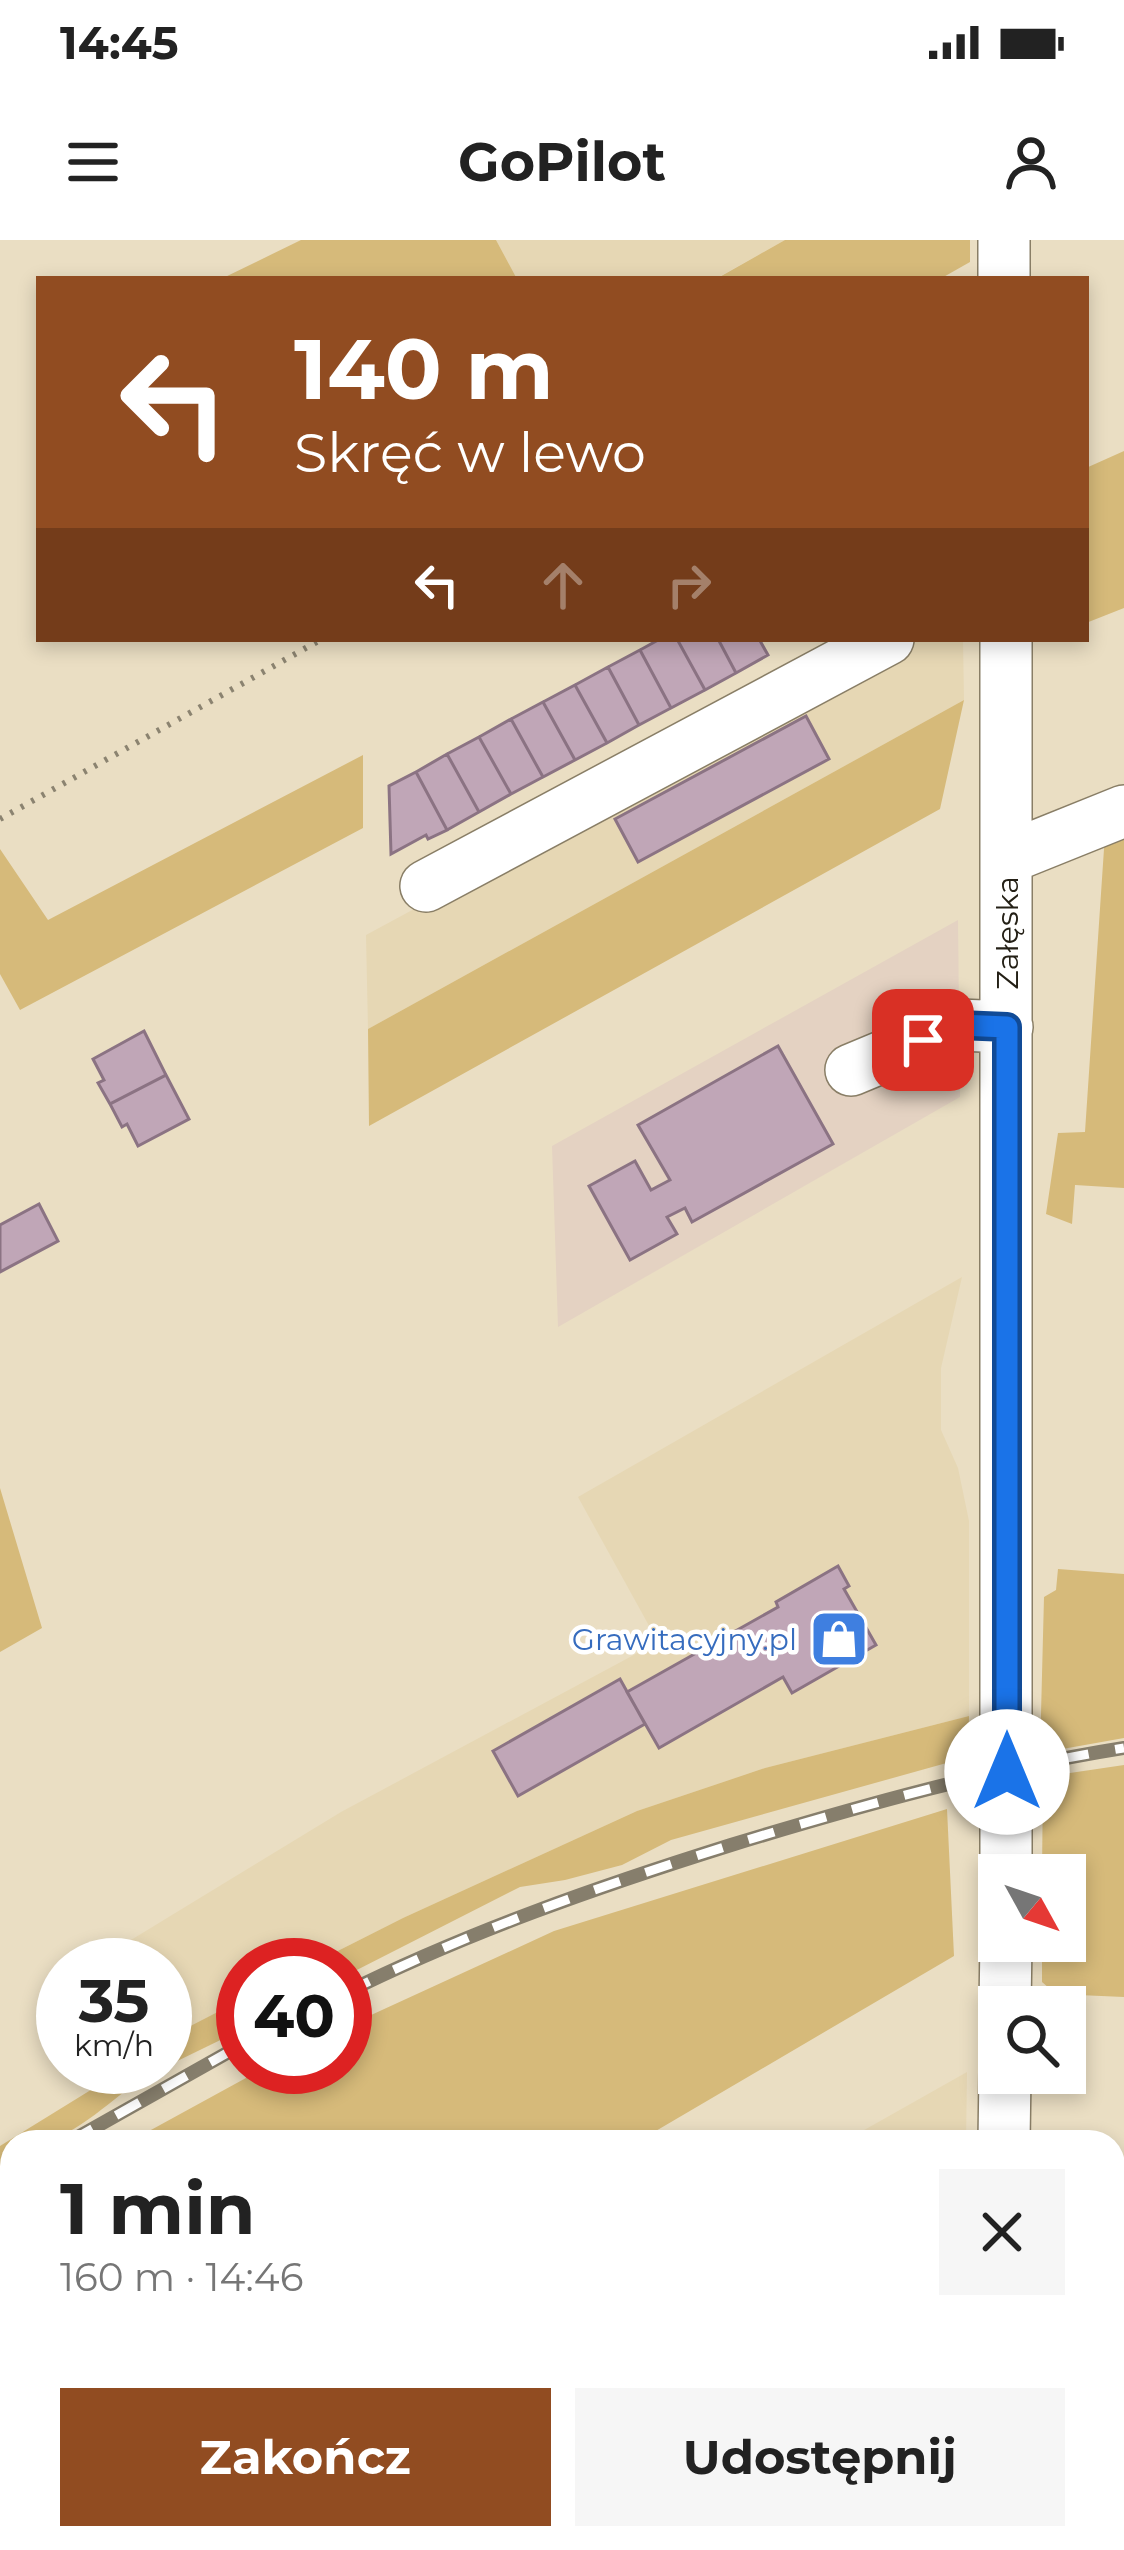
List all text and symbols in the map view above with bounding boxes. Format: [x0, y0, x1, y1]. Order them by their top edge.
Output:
text: 14:45 [60, 15, 179, 70]
icon: menu [60, 129, 126, 195]
text: GoPilot [458, 129, 666, 195]
icon: person [998, 129, 1064, 195]
text: 140 m [294, 318, 554, 420]
icon: left [96, 324, 252, 480]
text: Skręć w lewo [294, 420, 646, 486]
icon: left [404, 552, 470, 618]
icon: ahead [530, 552, 596, 618]
icon: right [656, 552, 722, 618]
street label: Załęska [989, 876, 1026, 990]
pin [872, 989, 974, 1091]
icon: arrive [890, 1007, 956, 1073]
shop icon: Grawitacyjny.pl [808, 1608, 870, 1670]
place label: Grawitacyjny.pl [572, 1621, 797, 1658]
position arrow [944, 1709, 1070, 1835]
north arrow [978, 1854, 1086, 1962]
map controls [978, 1854, 1086, 2094]
speed limit sign: 40 [216, 1938, 372, 2094]
text: 35 [79, 1964, 149, 2037]
button: search [978, 1986, 1086, 2094]
text: km/h [74, 2027, 154, 2064]
text: 1 min [60, 2164, 256, 2252]
button: close [939, 2169, 1065, 2295]
text: 160 m · 14:46 [60, 2253, 303, 2301]
button: Zakończ [60, 2388, 551, 2526]
button: Udostępnij [575, 2388, 1065, 2526]

